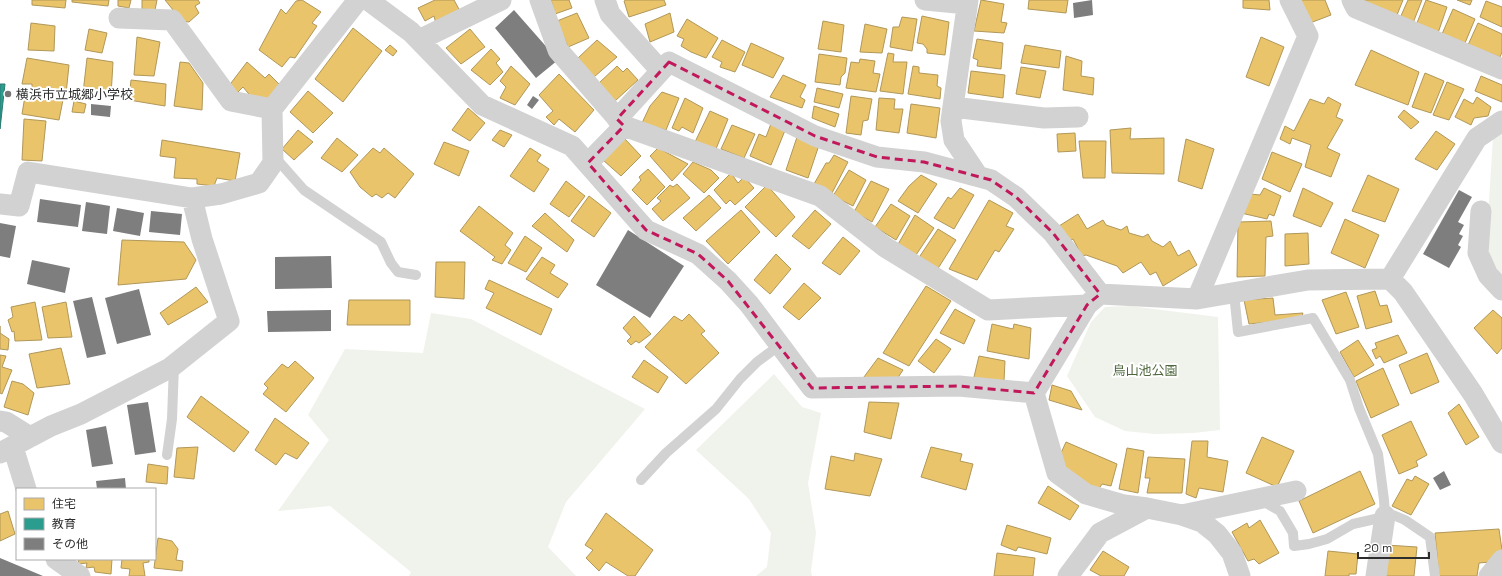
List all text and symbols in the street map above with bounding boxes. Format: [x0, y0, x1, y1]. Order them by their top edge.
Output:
place label: 横浜市立城郷小学校 [16, 86, 133, 103]
marker: 横浜市立城郷小学校 [3, 89, 13, 99]
park label: 鳥山池公園 [1112, 362, 1178, 379]
legend [16, 488, 156, 560]
text: 住宅 [52, 496, 76, 512]
text: 教育 [52, 516, 76, 532]
scale bar [1358, 534, 1429, 560]
text: その他 [52, 536, 88, 552]
text: 20 m [1364, 540, 1392, 556]

